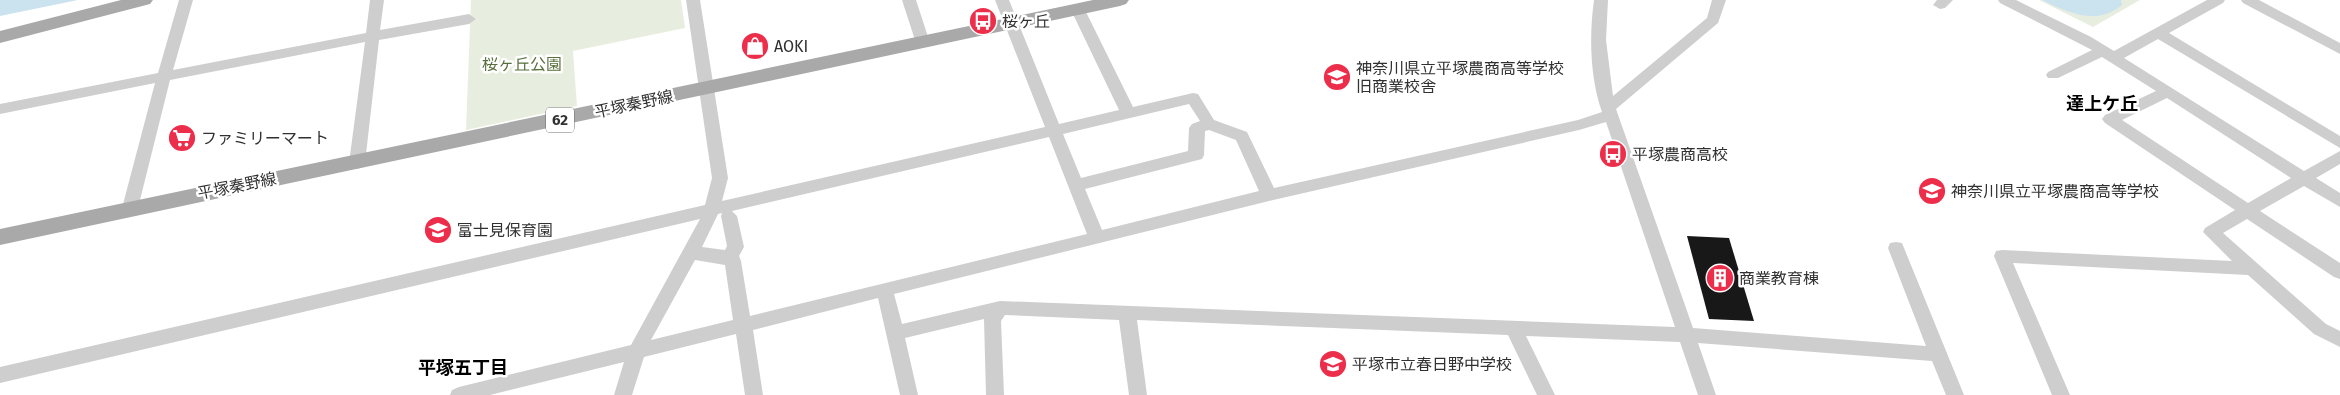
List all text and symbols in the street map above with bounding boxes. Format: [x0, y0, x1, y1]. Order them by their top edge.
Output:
bus stop icon: 桜ヶ丘 [968, 6, 998, 36]
place label: 桜ヶ丘 [1002, 12, 1050, 31]
shop icon: AOKI [740, 31, 770, 61]
place label: AOKI [774, 37, 808, 56]
park label: 桜ヶ丘公園 [482, 55, 562, 74]
place label: 神奈川県立平塚農商高等学校 旧商業校舎 [1356, 59, 1564, 96]
school or university icon: 神奈川県立平塚農商高等学校 旧商業校舎 [1322, 62, 1352, 92]
street label: 平塚秦野線 [593, 86, 675, 122]
district label: 達上ケ丘 [2066, 93, 2138, 115]
road number: 62 [546, 108, 574, 132]
supermarket icon: ファミリーマート [167, 123, 197, 153]
place label: ファミリーマート [201, 129, 329, 148]
bus stop icon: 平塚農商高校 [1598, 139, 1628, 169]
place label: 平塚農商高校 [1632, 145, 1728, 164]
street label: 平塚秦野線 [196, 169, 278, 203]
school or university icon: 神奈川県立平塚農商高等学校 [1917, 176, 1947, 206]
place label: 神奈川県立平塚農商高等学校 [1951, 182, 2159, 201]
school or university icon: 富士見保育園 [423, 215, 453, 245]
place label: 富士見保育園 [457, 221, 553, 240]
building icon: 商業教育棟 [1705, 263, 1735, 293]
place label: 商業教育棟 [1739, 269, 1819, 288]
school or university icon: 平塚市立春日野中学校 [1318, 349, 1348, 379]
place label: 平塚市立春日野中学校 [1352, 355, 1512, 374]
district label: 平塚五丁目 [418, 357, 508, 379]

